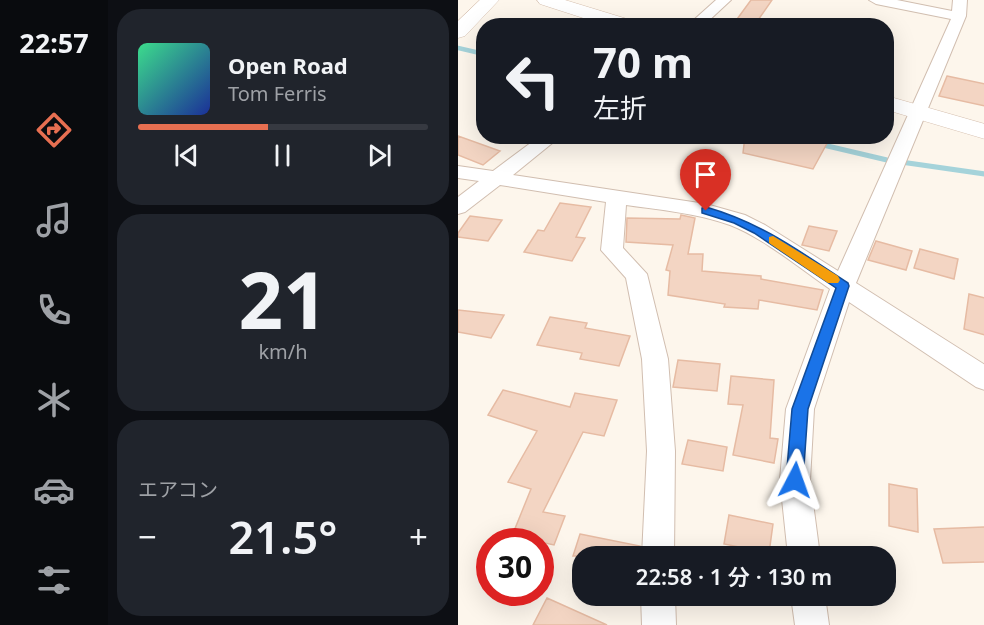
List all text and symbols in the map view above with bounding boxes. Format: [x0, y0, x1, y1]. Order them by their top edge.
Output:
text: 22:57 [19, 24, 89, 61]
text: 70 m [593, 33, 693, 90]
icon: left [494, 42, 572, 120]
text: Open Road [228, 50, 348, 80]
text: Tom Ferris [228, 80, 327, 107]
text: 左折 [593, 89, 647, 126]
icon: directions [33, 109, 75, 151]
icon: previous [170, 139, 203, 172]
icon: pause [266, 139, 299, 172]
icon: next [363, 139, 396, 172]
pin [680, 149, 731, 211]
icon: arrive [689, 158, 722, 191]
icon: music [33, 199, 75, 241]
text: 21 [238, 246, 328, 352]
icon: phone [33, 289, 75, 331]
text: km/h [258, 338, 308, 365]
icon: climate [33, 379, 75, 421]
position arrow [763, 448, 827, 512]
icon: car [33, 469, 75, 511]
text: エアコン [138, 476, 218, 503]
text: 21.5° [229, 506, 337, 567]
text: − [138, 514, 157, 559]
text: + [409, 514, 428, 559]
speed limit sign: 30 [476, 528, 554, 606]
icon: filters [33, 559, 75, 601]
text: 22:58 · 1 分 · 130 m [636, 561, 832, 591]

